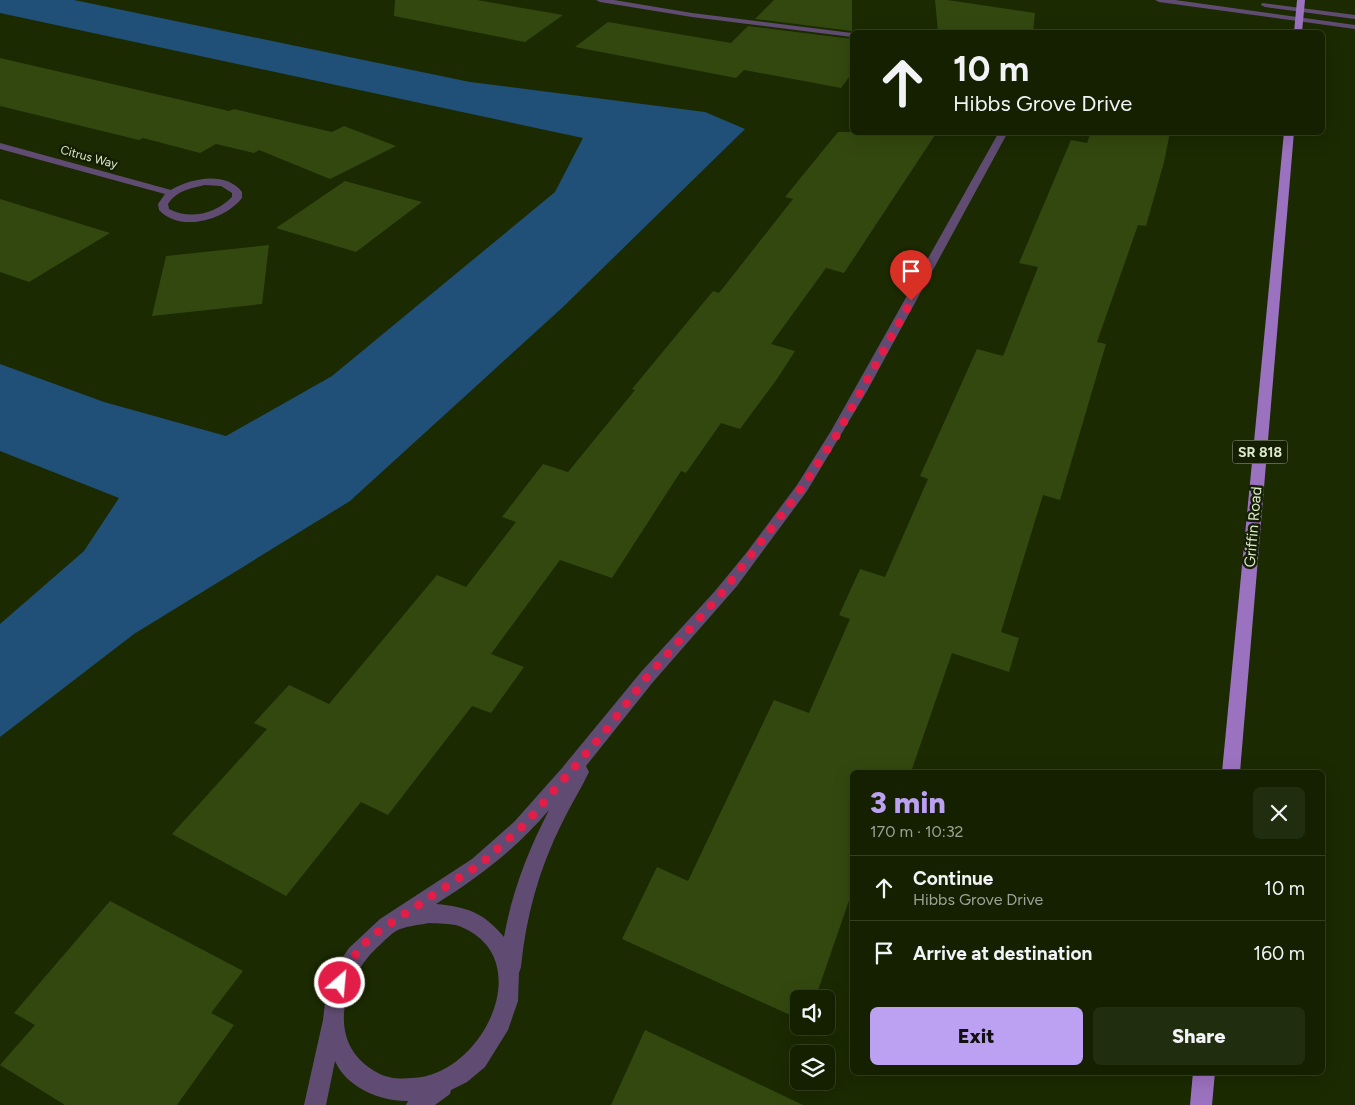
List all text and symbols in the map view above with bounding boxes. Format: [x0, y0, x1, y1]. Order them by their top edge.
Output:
text: 10 m [953, 48, 1029, 90]
icon: ahead [870, 50, 935, 115]
text: Hibbs Grove Drive [953, 90, 1132, 117]
street label: Citrus Way [59, 143, 120, 172]
pin [890, 250, 932, 301]
icon: arrive [897, 257, 925, 285]
road number: SR 818 [1232, 441, 1288, 464]
street label: Griffin Road [1240, 486, 1266, 568]
text: 3 min [870, 784, 946, 821]
button: close [1253, 787, 1305, 839]
text: 170 m · 10:32 [870, 822, 964, 841]
text: Continue [913, 867, 993, 890]
icon: ahead [870, 874, 898, 902]
text: 10 m [1264, 877, 1305, 900]
text: Hibbs Grove Drive [913, 890, 1043, 909]
icon: arrive [870, 939, 898, 967]
text: Arrive at destination [913, 942, 1092, 965]
text: 160 m [1253, 942, 1305, 965]
position arrow [313, 956, 365, 1008]
map controls [790, 990, 835, 1090]
button: sound [790, 990, 835, 1035]
button: Exit [870, 1007, 1083, 1065]
button: Share [1093, 1007, 1305, 1065]
button: layers [790, 1045, 835, 1090]

